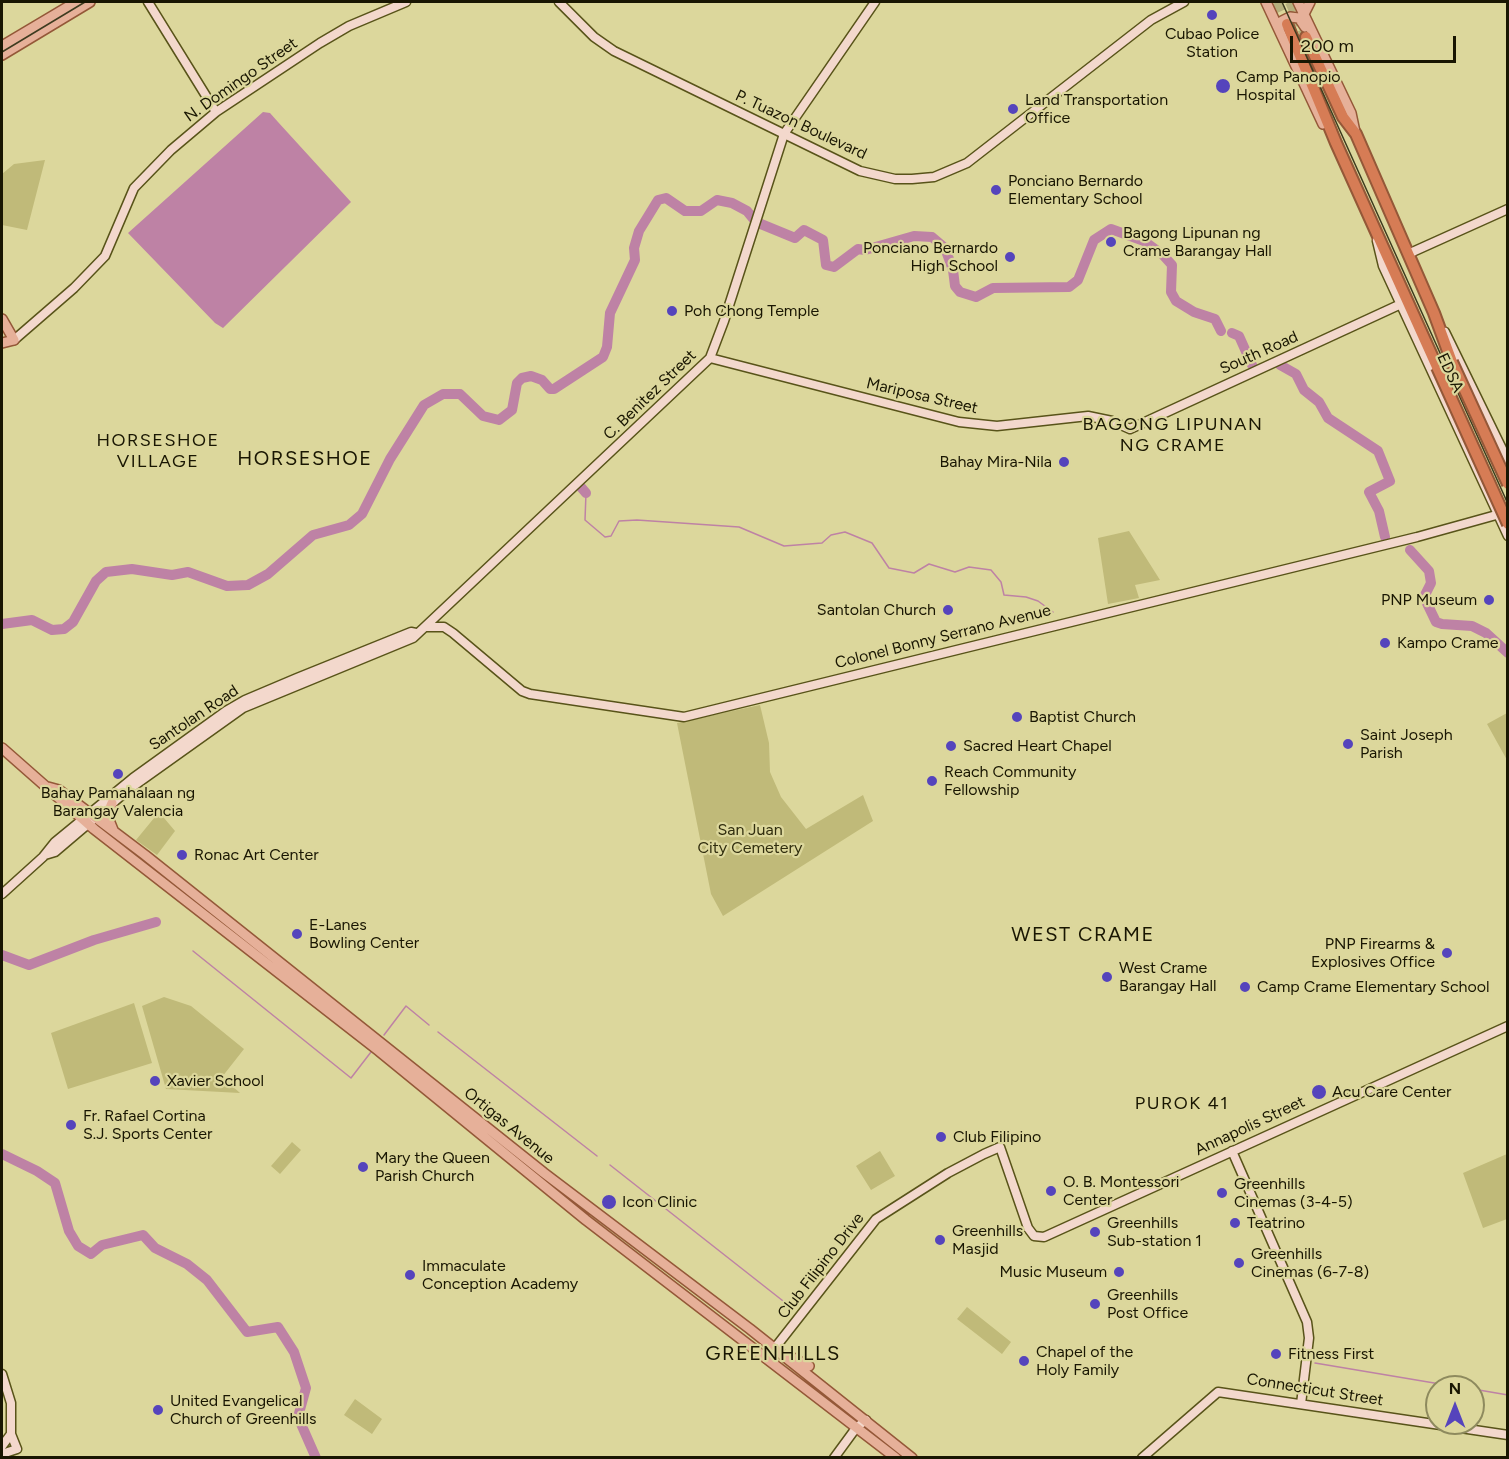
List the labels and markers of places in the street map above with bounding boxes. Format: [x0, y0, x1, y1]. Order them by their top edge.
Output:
marker: Cubao Police Station [1205, 8, 1219, 22]
place label: Cubao Police Station [1165, 24, 1259, 62]
place label: Camp Panopio Hospital [1236, 67, 1341, 105]
marker: Camp Panopio Hospital [1214, 77, 1232, 95]
place label: Land Transportation Office [1025, 90, 1168, 128]
marker: Land Transportation Office [1006, 102, 1020, 116]
place label: Ponciano Bernardo Elementary School [1008, 171, 1143, 209]
marker: Ponciano Bernardo Elementary School [989, 183, 1003, 197]
place label: Bagong Lipunan ng Crame Barangay Hall [1123, 223, 1272, 261]
marker: Bagong Lipunan ng Crame Barangay Hall [1104, 235, 1118, 249]
place label: Ponciano Bernardo High School [863, 238, 998, 276]
marker: Ponciano Bernardo High School [1003, 250, 1017, 264]
place label: Poh Chong Temple [684, 301, 819, 321]
marker: Poh Chong Temple [665, 304, 679, 318]
place label: Bahay Mira-Nila [939, 452, 1052, 472]
marker: Bahay Mira-Nila [1057, 455, 1071, 469]
place label: PNP Museum [1381, 590, 1477, 610]
marker: PNP Museum [1482, 593, 1496, 607]
place label: Santolan Church [817, 600, 936, 620]
marker: Santolan Church [941, 603, 955, 617]
place label: Kampo Crame [1397, 633, 1499, 653]
marker: Kampo Crame [1378, 636, 1392, 650]
place label: Baptist Church [1029, 707, 1136, 727]
marker: Baptist Church [1010, 710, 1024, 724]
place label: Saint Joseph Parish [1360, 725, 1453, 763]
place label: Sacred Heart Chapel [963, 736, 1112, 756]
marker: Saint Joseph Parish [1341, 737, 1355, 751]
marker: Sacred Heart Chapel [944, 739, 958, 753]
place label: Reach Community Fellowship [944, 762, 1077, 800]
marker: Bahay Pamahalaan ng Barangay Valencia [111, 767, 125, 781]
marker: Reach Community Fellowship [925, 774, 939, 788]
place label: Bahay Pamahalaan ng Barangay Valencia [41, 783, 195, 821]
place label: Ronac Art Center [194, 845, 319, 865]
marker: Ronac Art Center [175, 848, 189, 862]
place label: E-Lanes Bowling Center [309, 915, 419, 953]
marker: E-Lanes Bowling Center [290, 927, 304, 941]
place label: PNP Firearms & Explosives Office [1311, 934, 1435, 972]
marker: PNP Firearms & Explosives Office [1440, 946, 1454, 960]
place label: West Crame Barangay Hall [1119, 958, 1216, 996]
marker: West Crame Barangay Hall [1100, 970, 1114, 984]
place label: Camp Crame Elementary School [1257, 977, 1490, 997]
marker: Camp Crame Elementary School [1238, 980, 1252, 994]
place label: Xavier School [167, 1071, 264, 1091]
marker: Xavier School [148, 1074, 162, 1088]
place label: Acu Care Center [1332, 1082, 1451, 1102]
marker: Acu Care Center [1310, 1083, 1328, 1101]
place label: Fr. Rafael Cortina S.J. Sports Center [83, 1106, 212, 1144]
marker: Fr. Rafael Cortina S.J. Sports Center [64, 1118, 78, 1132]
place label: Club Filipino [953, 1127, 1041, 1147]
marker: Club Filipino [934, 1130, 948, 1144]
place label: Mary the Queen Parish Church [375, 1148, 490, 1186]
marker: Mary the Queen Parish Church [356, 1160, 370, 1174]
place label: O. B. Montessori Center [1063, 1172, 1180, 1210]
place label: Greenhills Cinemas (3-4-5) [1234, 1174, 1353, 1212]
marker: O. B. Montessori Center [1044, 1184, 1058, 1198]
marker: Greenhills Cinemas (3-4-5) [1215, 1186, 1229, 1200]
place label: Icon Clinic [622, 1192, 697, 1212]
marker: Icon Clinic [600, 1193, 618, 1211]
place label: Greenhills Sub-station 1 [1107, 1213, 1202, 1251]
place label: Teatrino [1247, 1213, 1305, 1233]
marker: Teatrino [1228, 1216, 1242, 1230]
place label: Greenhills Masjid [952, 1221, 1023, 1259]
marker: Greenhills Sub-station 1 [1088, 1225, 1102, 1239]
marker: Greenhills Masjid [933, 1233, 947, 1247]
place label: Greenhills Cinemas (6-7-8) [1251, 1244, 1369, 1282]
place label: Immaculate Conception Academy [422, 1256, 578, 1294]
marker: Greenhills Cinemas (6-7-8) [1232, 1256, 1246, 1270]
place label: Music Museum [1000, 1262, 1107, 1282]
marker: Music Museum [1112, 1265, 1126, 1279]
marker: Immaculate Conception Academy [403, 1268, 417, 1282]
place label: Greenhills Post Office [1107, 1285, 1188, 1323]
marker: Greenhills Post Office [1088, 1297, 1102, 1311]
place label: Chapel of the Holy Family [1036, 1342, 1133, 1380]
place label: Fitness First [1288, 1344, 1374, 1364]
marker: Fitness First [1269, 1347, 1283, 1361]
marker: Chapel of the Holy Family [1017, 1354, 1031, 1368]
place label: United Evangelical Church of Greenhills [170, 1391, 317, 1429]
marker: United Evangelical Church of Greenhills [151, 1403, 165, 1417]

